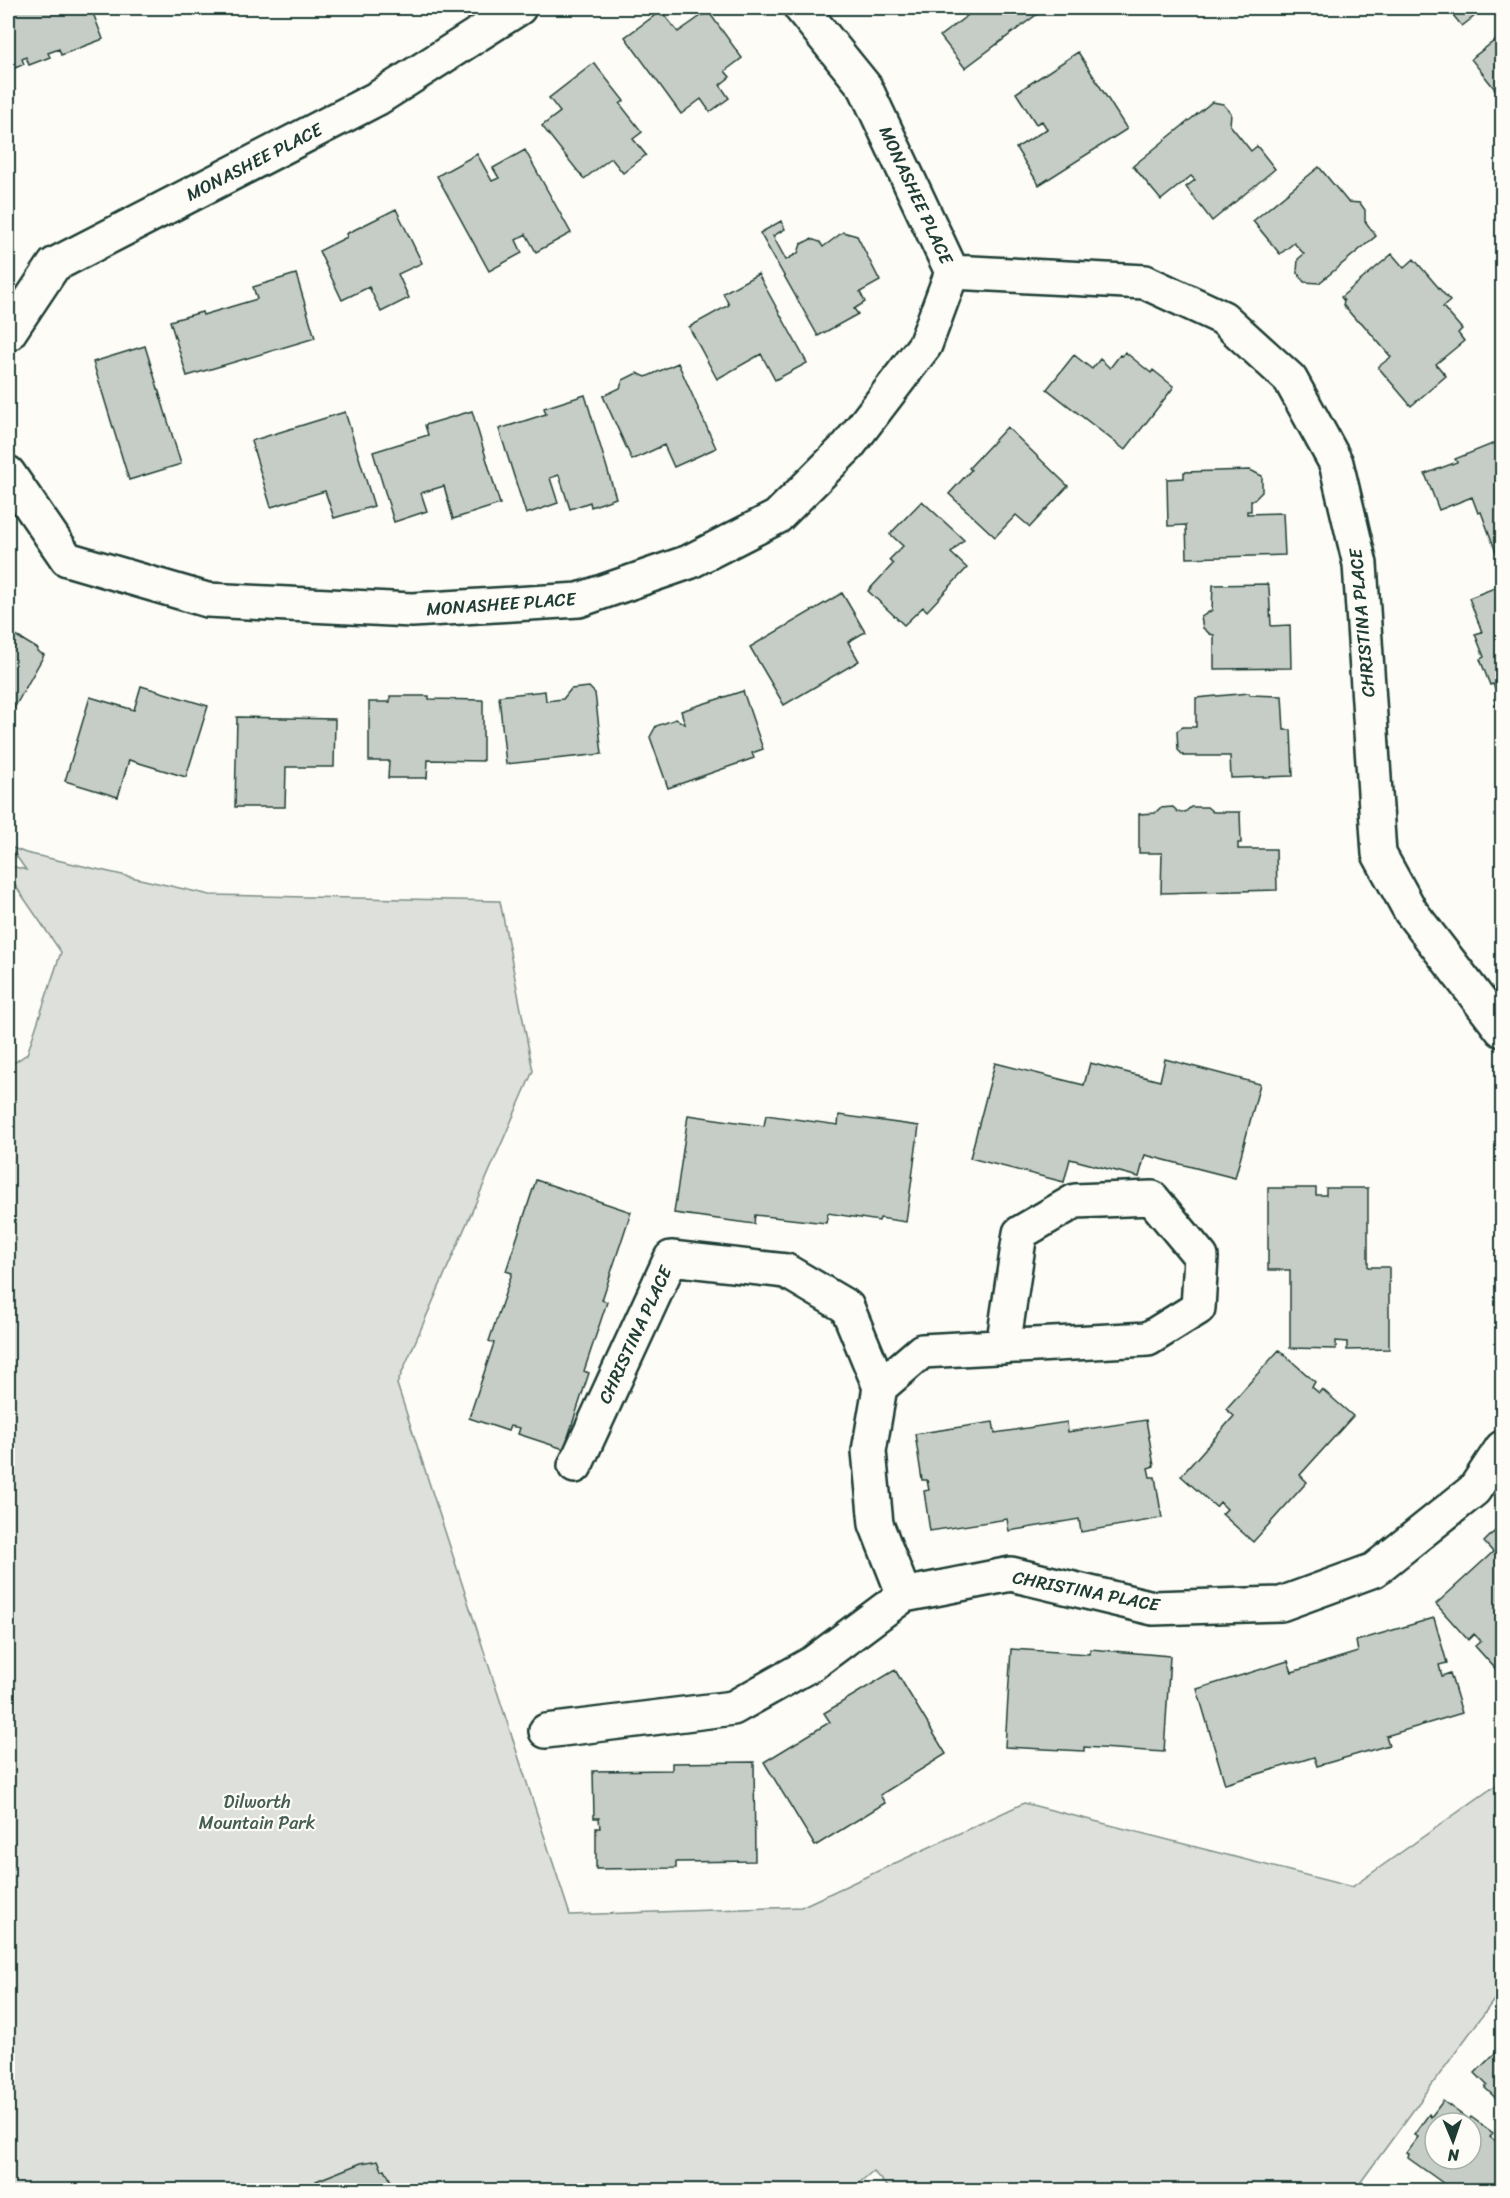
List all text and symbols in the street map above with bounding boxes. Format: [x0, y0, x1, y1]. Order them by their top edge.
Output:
street label: MONASHEE PLACE [180, 113, 329, 210]
street label: MONASHEE PLACE [870, 120, 963, 270]
street label: CHRISTINA PLACE [1339, 546, 1384, 699]
street label: MONASHEE PLACE [425, 583, 578, 625]
street label: CHRISTINA PLACE [589, 1260, 681, 1409]
street label: CHRISTINA PLACE [1010, 1561, 1163, 1621]
park label: Dilworth Mountain Park [199, 1786, 316, 1839]
north arrow [1423, 2111, 1483, 2171]
text: N [1447, 2141, 1461, 2170]

